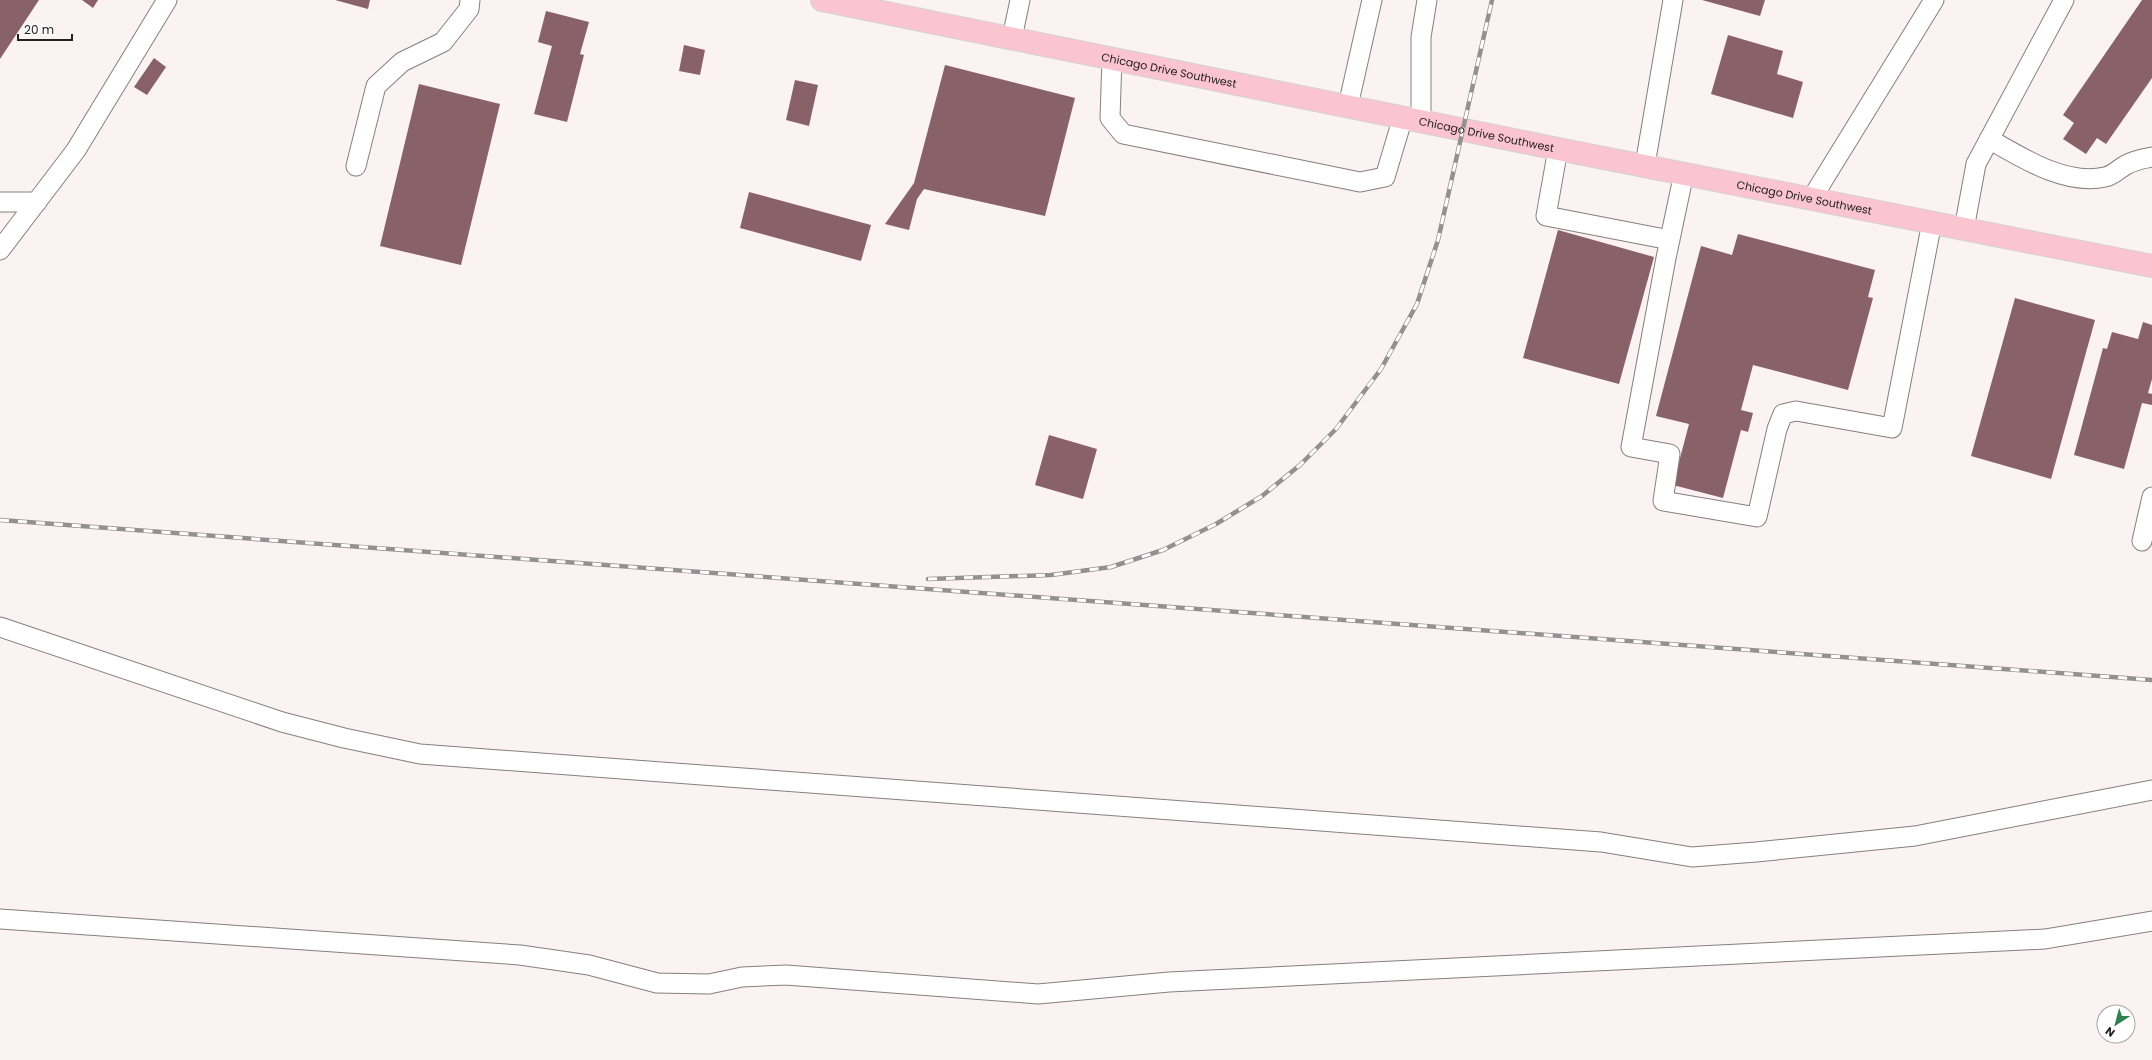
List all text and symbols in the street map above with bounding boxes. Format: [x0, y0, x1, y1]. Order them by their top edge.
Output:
scale bar [18, 16, 72, 42]
text: 20 m [24, 21, 54, 38]
street label: Chicago Drive Southwest [1100, 49, 1238, 92]
street label: Chicago Drive Southwest [1417, 113, 1556, 156]
street label: Chicago Drive Southwest [1735, 176, 1873, 219]
north arrow [2096, 1004, 2136, 1044]
text: N [2102, 1023, 2118, 1041]

